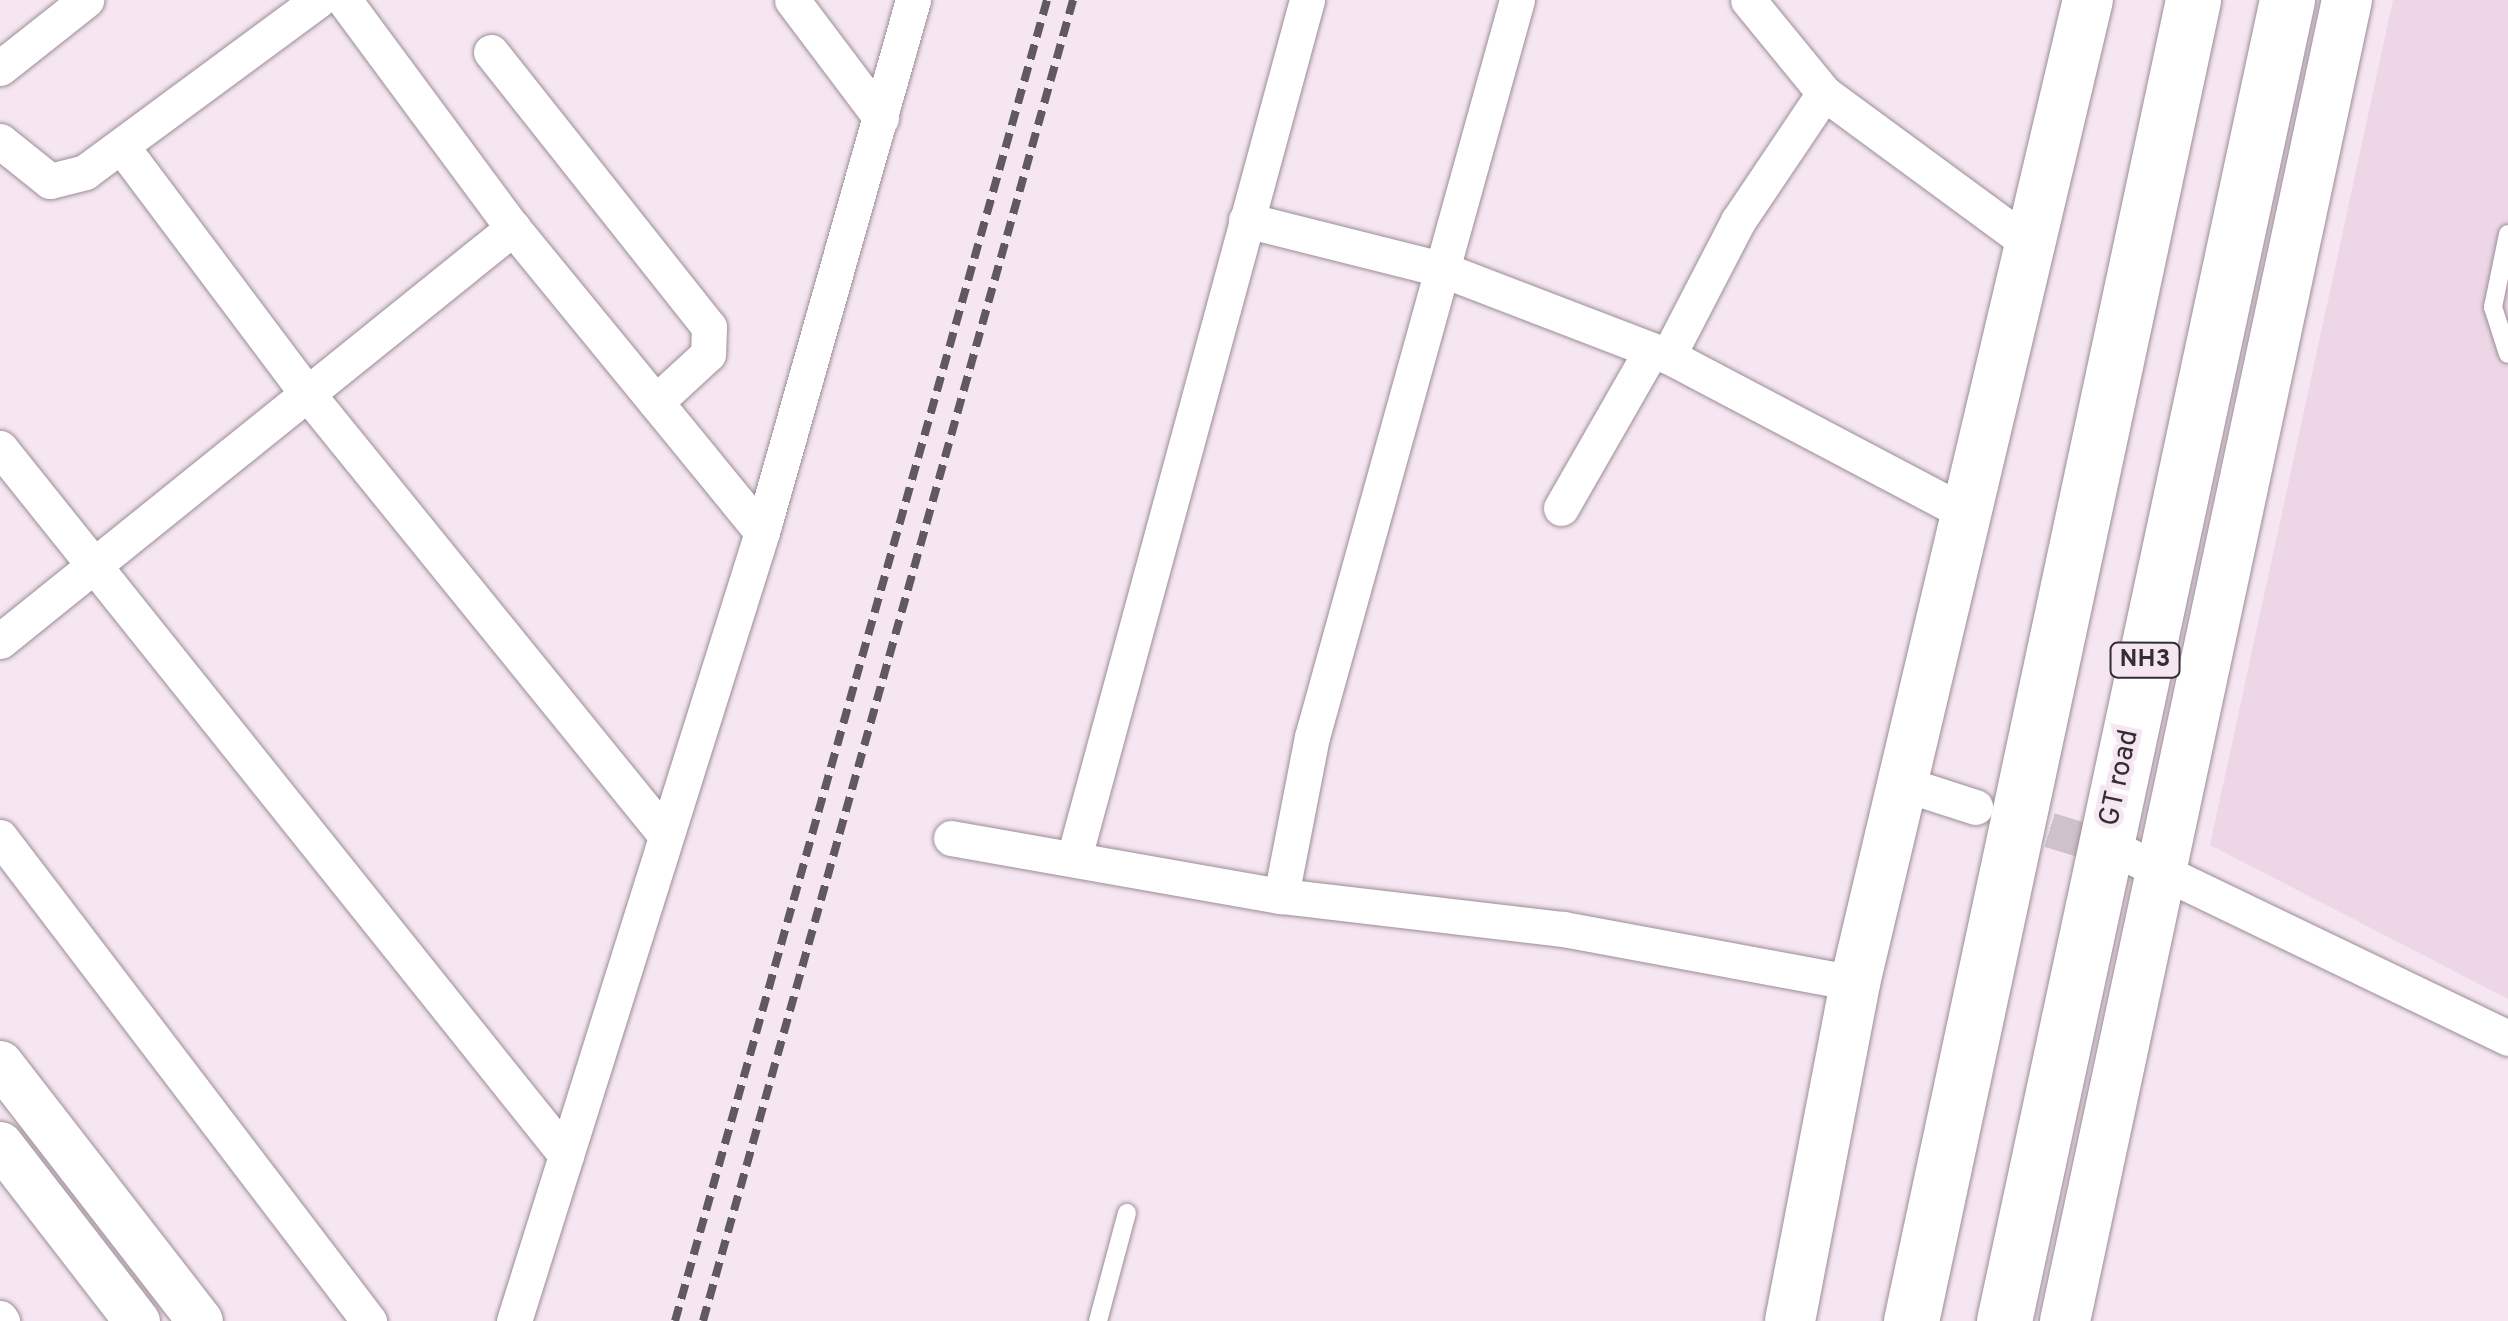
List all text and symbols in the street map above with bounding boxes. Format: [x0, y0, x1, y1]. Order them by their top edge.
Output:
road number: NH3 [2108, 640, 2182, 680]
street label: GT road [2093, 726, 2147, 830]

